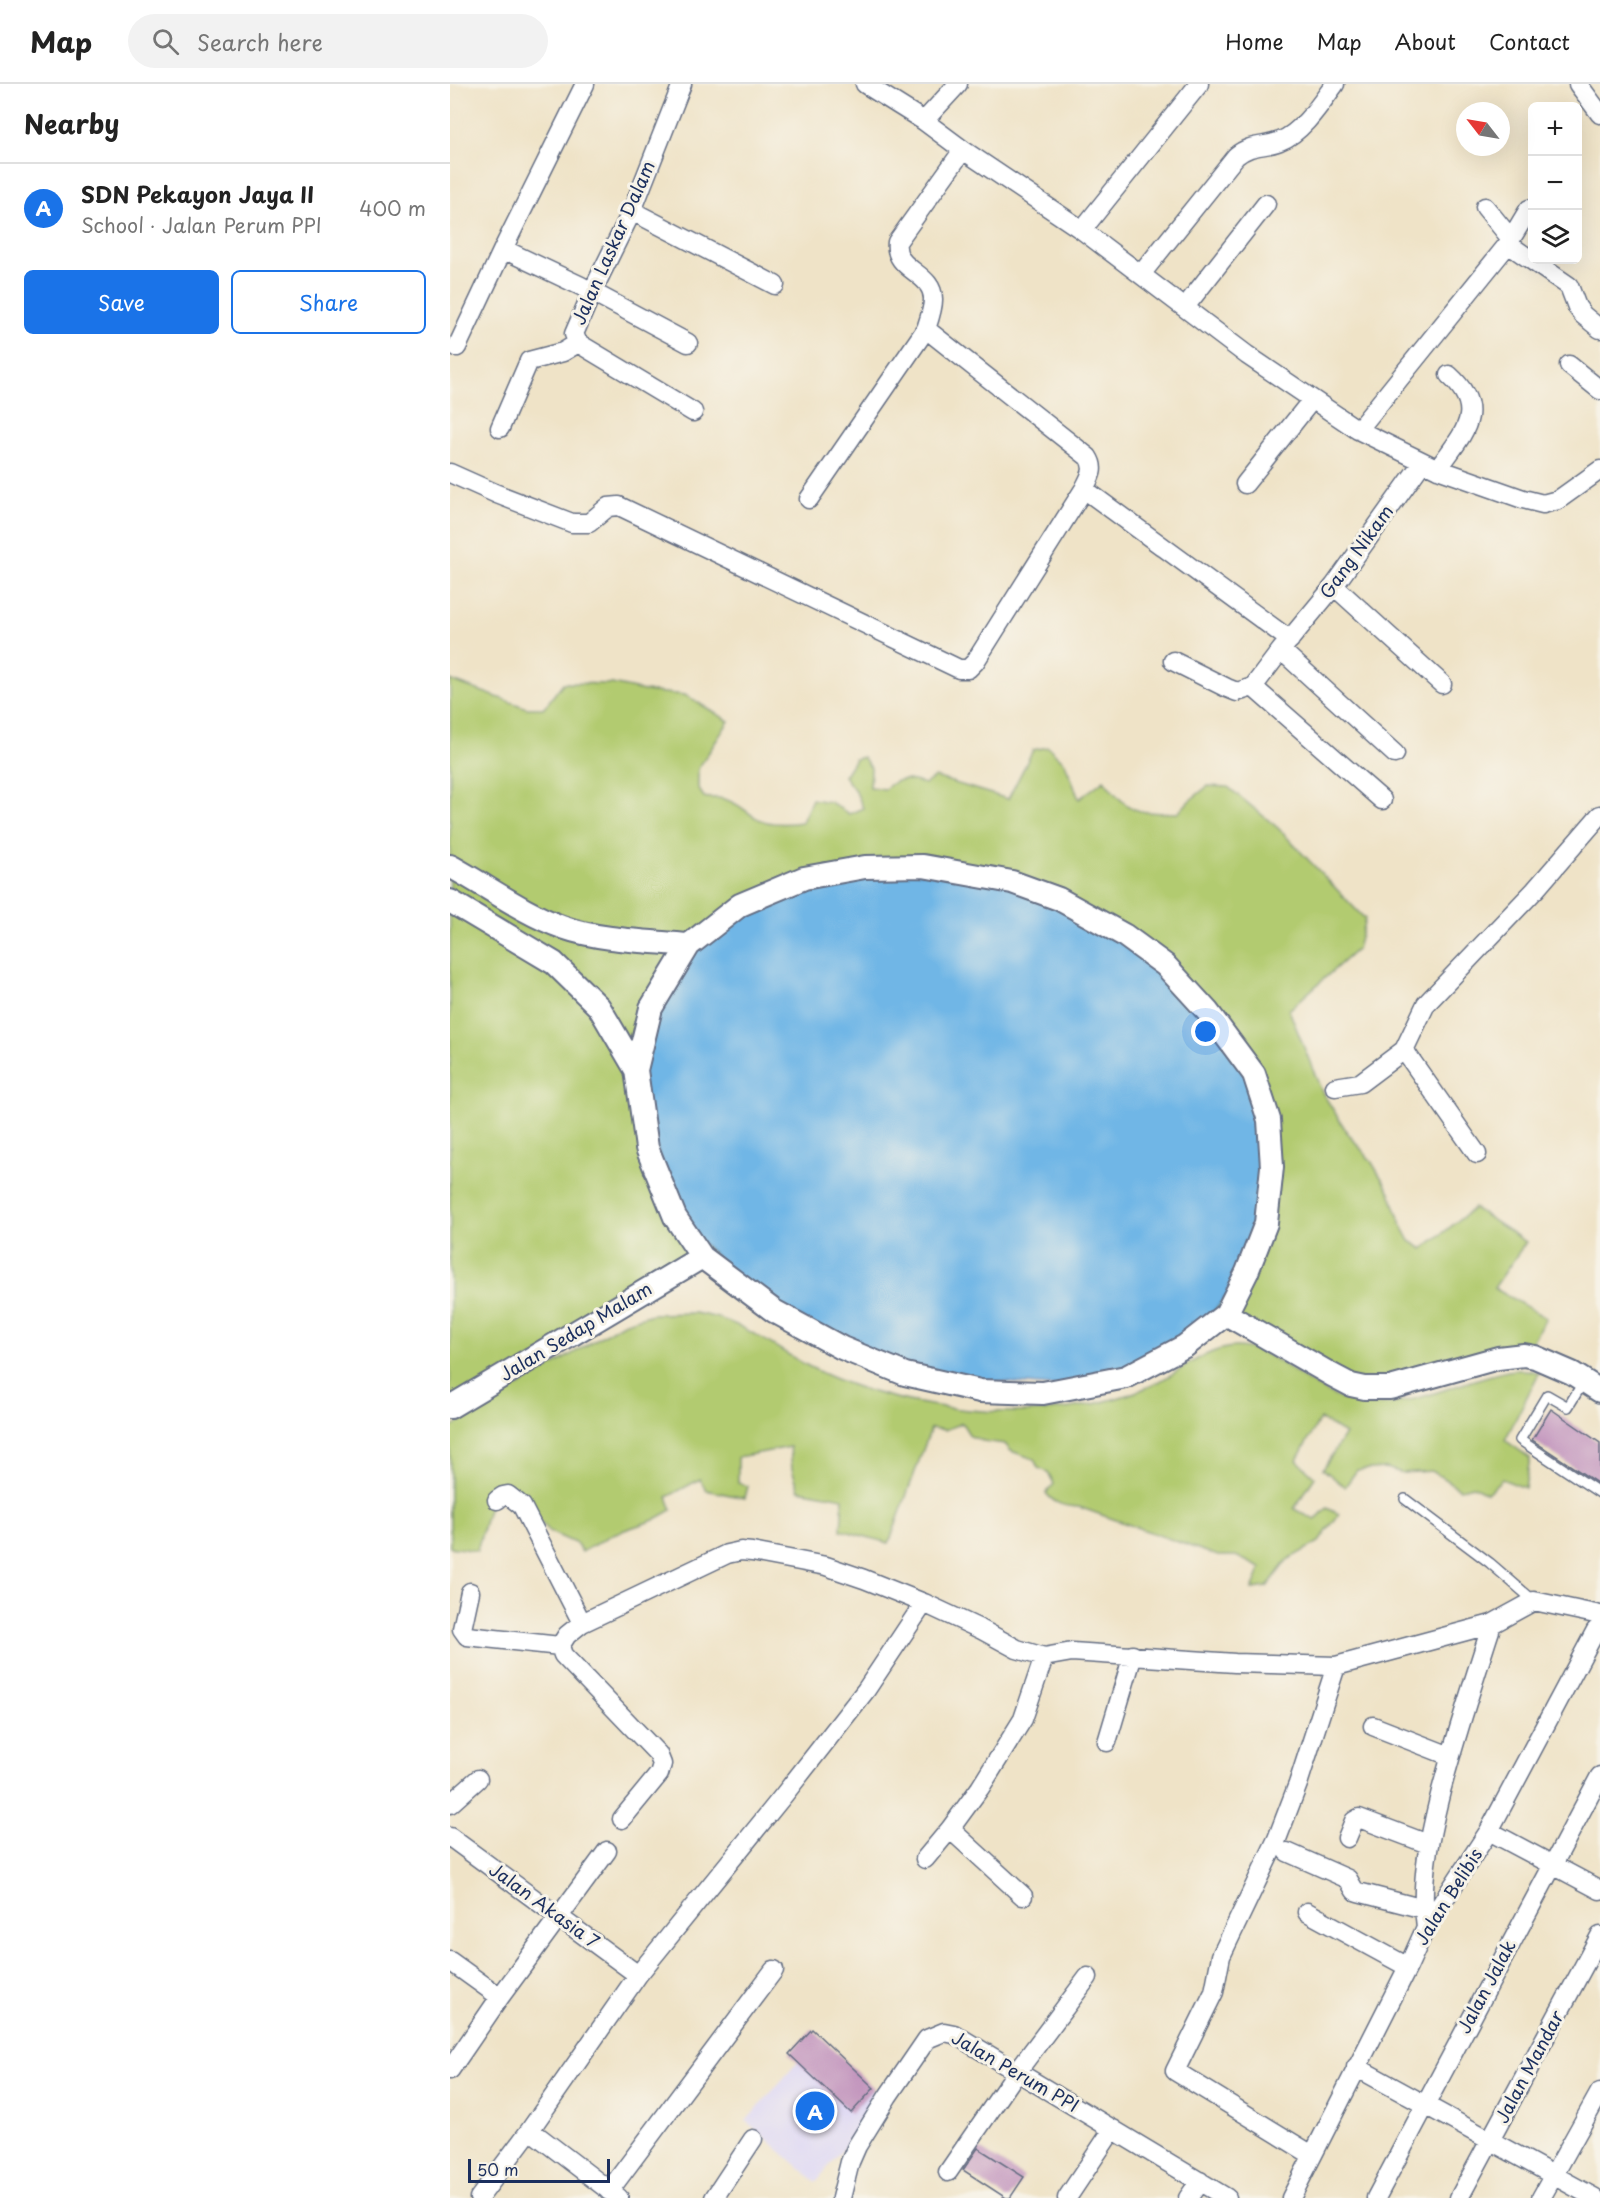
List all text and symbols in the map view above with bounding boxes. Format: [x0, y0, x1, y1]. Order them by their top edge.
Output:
search box [128, 14, 548, 68]
text: Map [30, 20, 92, 63]
icon: search [149, 25, 182, 58]
text: Search here [197, 25, 323, 58]
text: Home [1225, 25, 1284, 57]
text: Map [1317, 25, 1362, 57]
text: About [1395, 25, 1456, 57]
text: Contact [1489, 25, 1570, 57]
north arrow [1456, 102, 1510, 156]
map controls [1528, 102, 1582, 264]
button: + [1528, 102, 1582, 156]
text: Nearby [24, 104, 119, 143]
street label: Jalan Laskar Dalam [564, 156, 661, 329]
button: − [1528, 156, 1582, 210]
text: SDN Pekayon Jaya II [81, 177, 314, 210]
text: A [36, 193, 51, 223]
text: 400 m [359, 193, 426, 223]
text: School · Jalan Perum PPI [81, 210, 322, 240]
button: layers [1528, 210, 1582, 264]
button: Save [24, 270, 219, 334]
button: Share [231, 270, 426, 334]
street label: Gang Nikam [1312, 499, 1399, 604]
your location [1191, 1017, 1220, 1046]
street label: Jalan Sedap Malam [494, 1274, 657, 1387]
street label: Jalan Belibis [1407, 1842, 1488, 1950]
street label: Jalan Akasia 7 [484, 1855, 606, 1954]
street label: Jalan Jalak [1450, 1935, 1522, 2038]
street label: Jalan Mandar [1488, 2005, 1570, 2127]
street label: Jalan Perum PPI [947, 2023, 1084, 2118]
pin: A [796, 2088, 835, 2134]
scale bar [468, 2156, 610, 2184]
text: 50 m [477, 2157, 518, 2181]

